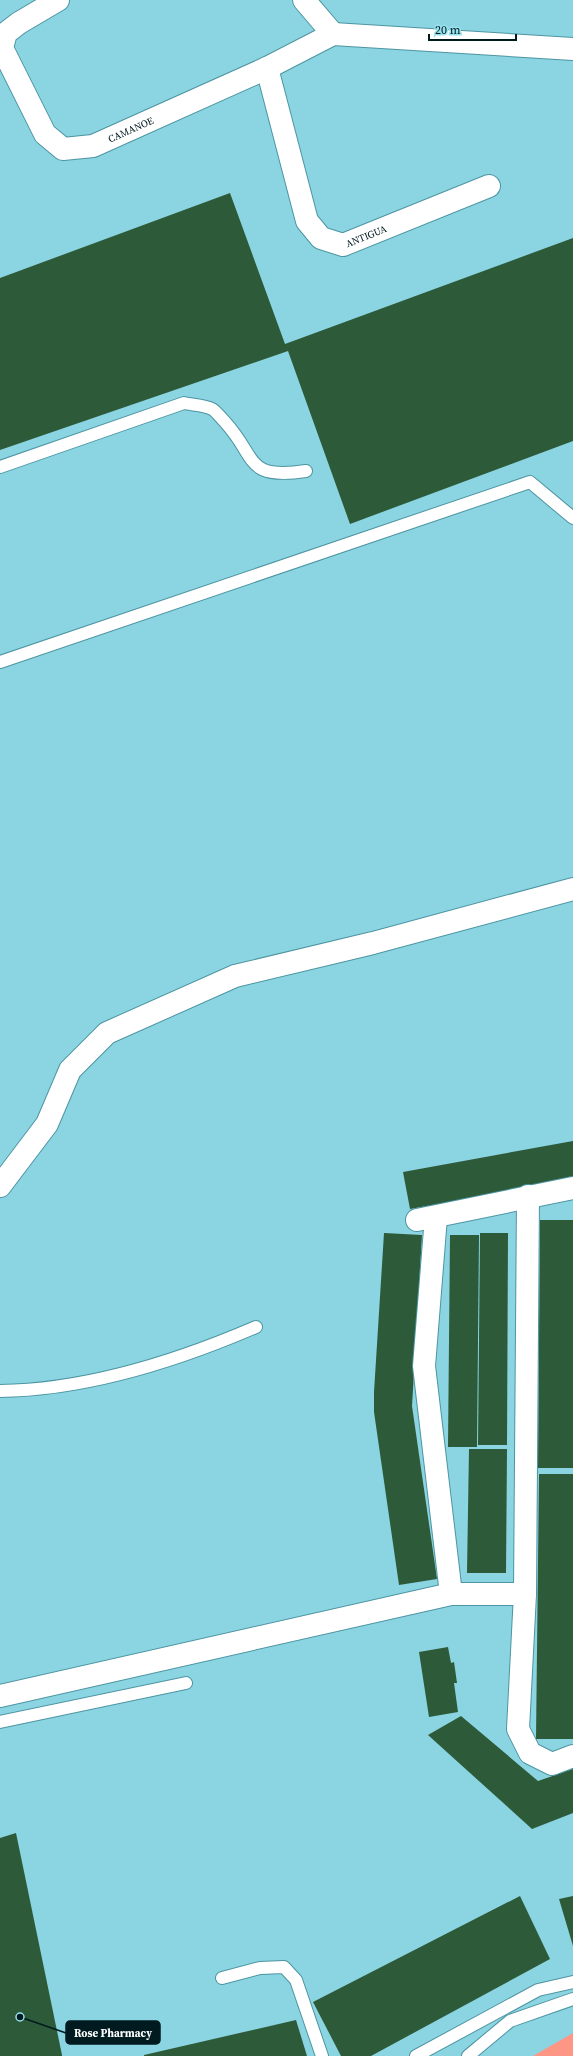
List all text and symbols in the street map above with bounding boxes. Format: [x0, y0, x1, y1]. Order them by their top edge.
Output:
scale bar [429, 16, 516, 42]
text: 20 m [435, 22, 461, 38]
street label: CAMANOE [106, 113, 155, 145]
street label: ANTIGUA [343, 221, 389, 250]
callout: Rose Pharmacy [66, 2021, 160, 2044]
text: Rose Pharmacy [74, 2026, 152, 2041]

